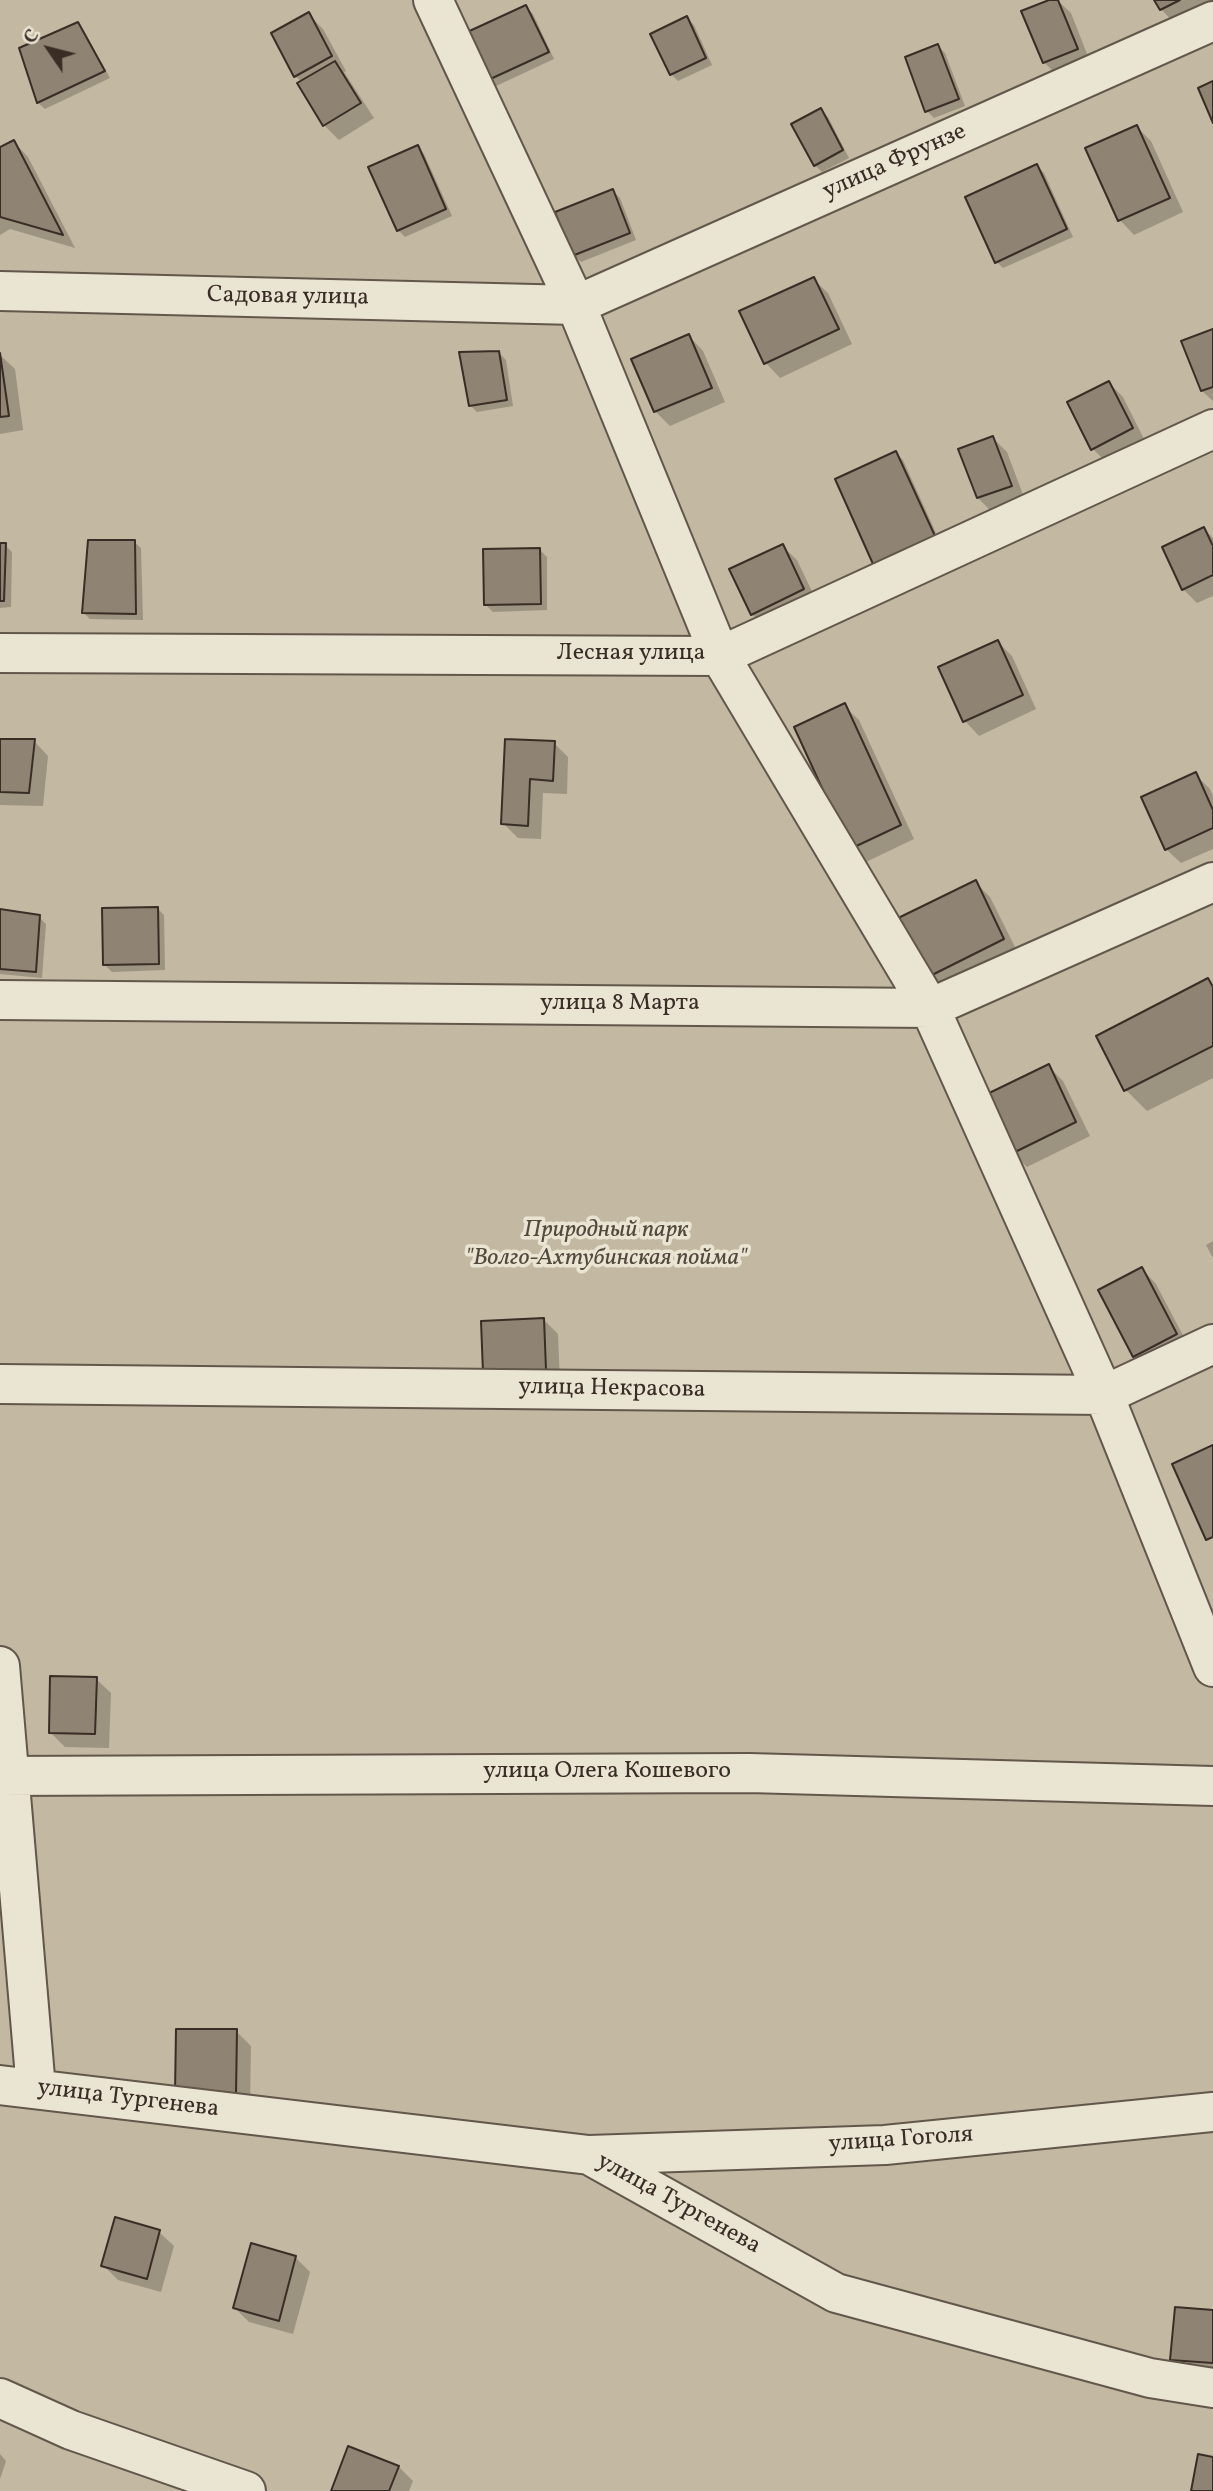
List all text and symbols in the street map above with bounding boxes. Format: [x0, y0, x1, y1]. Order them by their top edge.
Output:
north arrow [14, 14, 84, 84]
text: С [18, 24, 46, 49]
street label: улица Фрунзе [819, 119, 971, 207]
street label: Садовая улица [207, 282, 369, 314]
street label: Лесная улица [556, 641, 706, 669]
street label: улица 8 Марта [540, 991, 700, 1019]
park label: Природный парк "Волго-Ахтубинская пойма" [465, 1218, 747, 1274]
street label: улица Некрасова [518, 1374, 706, 1406]
street label: улица Олега Кошевого [483, 1759, 731, 1787]
street label: улица Тургенева [35, 2075, 221, 2125]
street label: улица Гоголя [828, 2122, 974, 2160]
street label: улица Тургенева [591, 2148, 765, 2262]

